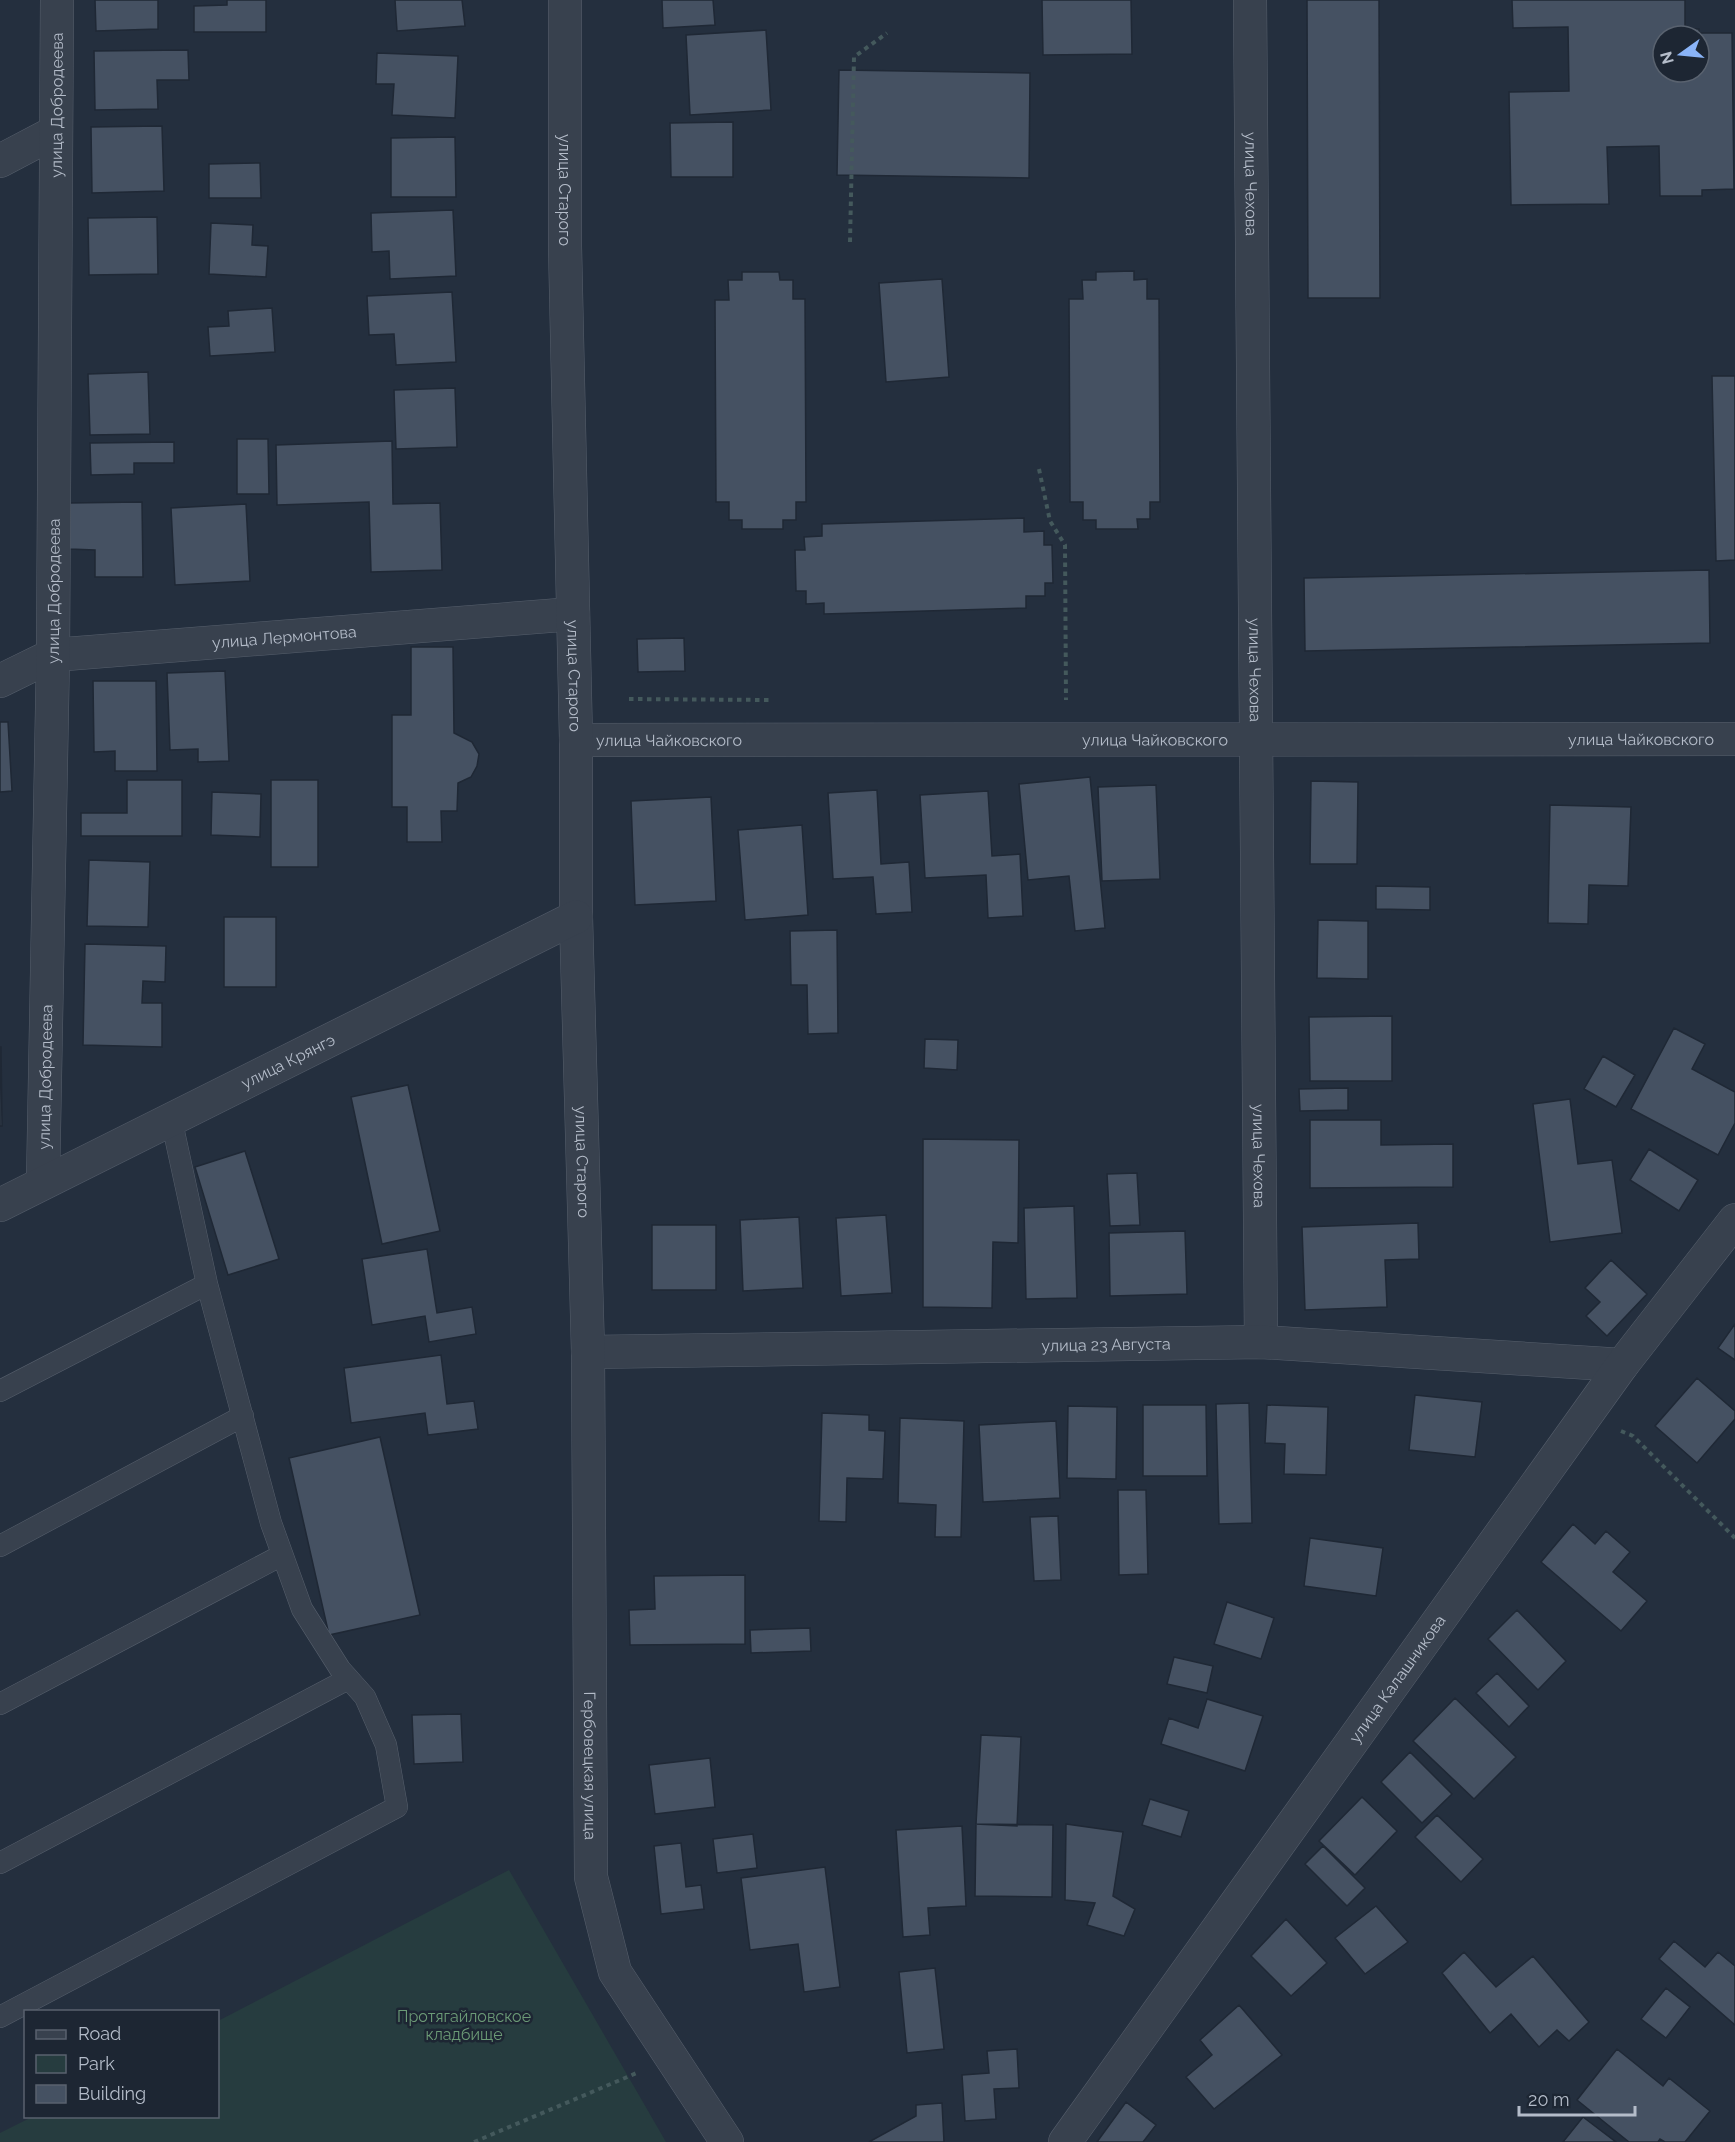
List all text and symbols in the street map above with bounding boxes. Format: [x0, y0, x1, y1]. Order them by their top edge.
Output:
north arrow [1651, 24, 1711, 84]
street label: улица Добродеева [47, 32, 67, 178]
text: N [1656, 49, 1678, 66]
street label: улица Чехова [1241, 132, 1261, 236]
street label: улица Старого [555, 134, 574, 246]
street label: улица Добродеева [44, 518, 64, 664]
street label: улица Чехова [1245, 618, 1265, 722]
street label: улица Старого [563, 620, 585, 732]
street label: улица Лермонтова [211, 622, 357, 652]
street label: улица Чайковского [1082, 730, 1228, 750]
street label: улица Чайковского [1568, 730, 1714, 749]
street label: улица Чайковского [596, 731, 742, 750]
street label: улица Добродеева [35, 1004, 56, 1150]
street label: улица Крянгэ [238, 1030, 338, 1093]
street label: улица Чехова [1249, 1104, 1269, 1208]
street label: улица Старого [571, 1105, 593, 1218]
street label: улица 23 Августа [1041, 1334, 1171, 1355]
street label: улица Калашникова [1345, 1612, 1450, 1747]
street label: Гербовецкая улица [580, 1691, 600, 1840]
park label: Протягайловское кладбище [397, 2007, 531, 2044]
legend [24, 2010, 219, 2118]
text: Road [78, 2023, 121, 2044]
text: Park [78, 2053, 115, 2074]
scale bar [1519, 2079, 1634, 2117]
text: Building [78, 2083, 146, 2104]
text: 20 m [1528, 2089, 1570, 2110]

